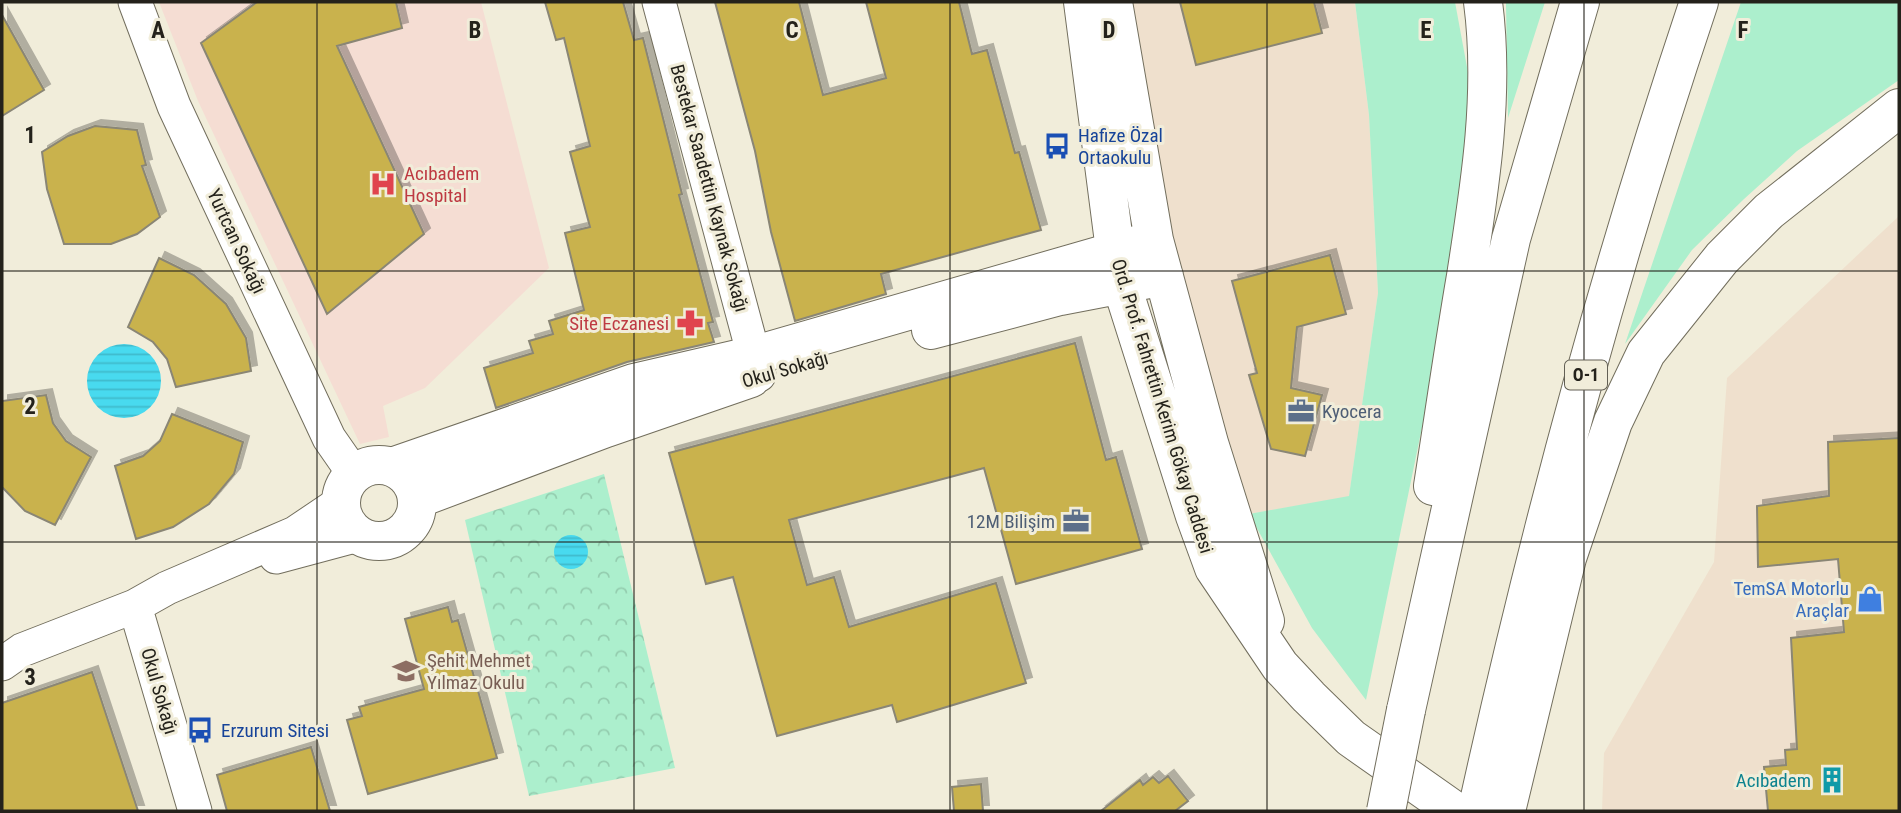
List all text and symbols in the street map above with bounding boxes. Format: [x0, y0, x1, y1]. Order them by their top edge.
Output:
text: A [151, 17, 165, 44]
text: B [469, 17, 481, 44]
text: C [785, 17, 799, 44]
text: D [1103, 17, 1116, 44]
text: E [1420, 17, 1432, 44]
text: F [1738, 17, 1749, 44]
street label: Bestekar Saadettin Kaynak Sokağı [665, 62, 754, 314]
text: 1 [24, 122, 36, 149]
place label: Hafize Özal Ortaokulu [1078, 124, 1163, 169]
bus stop icon: Hafize Özal Ortaokulu [1042, 131, 1072, 161]
place label: Acıbadem Hospital [404, 162, 479, 207]
hospital icon: Acıbadem Hospital [368, 169, 398, 199]
street label: Yurtcan Sokağı [202, 185, 271, 297]
street label: Ord. Prof. Fahrettin Kerim Gökay Caddesi [1107, 256, 1218, 556]
pharmacy icon: Site Eczanesi [675, 308, 705, 338]
place label: Site Eczanesi [569, 312, 669, 335]
street label: Okul Sokağı [739, 346, 831, 393]
road number: O-1 [1565, 360, 1607, 390]
text: 2 [24, 393, 36, 420]
office icon: Kyocera [1286, 396, 1316, 426]
place label: Kyocera [1322, 400, 1382, 423]
office icon: 12M Bilişim [1061, 506, 1091, 536]
place label: 12M Bilişim [967, 510, 1055, 533]
place label: TemSA Motorlu Araçlar [1733, 577, 1849, 622]
shop icon: TemSA Motorlu Araçlar [1855, 584, 1885, 614]
street label: Okul Sokağı [136, 645, 183, 737]
place label: Şehit Mehmet Yılmaz Okulu [427, 649, 531, 694]
school or university icon: Şehit Mehmet Yılmaz Okulu [391, 656, 421, 686]
text: 3 [24, 664, 36, 691]
bus stop icon: Erzurum Sitesi [185, 715, 215, 745]
place label: Erzurum Sitesi [221, 719, 329, 742]
building icon: Acıbadem [1817, 765, 1847, 795]
place label: Acıbadem [1736, 769, 1811, 792]

